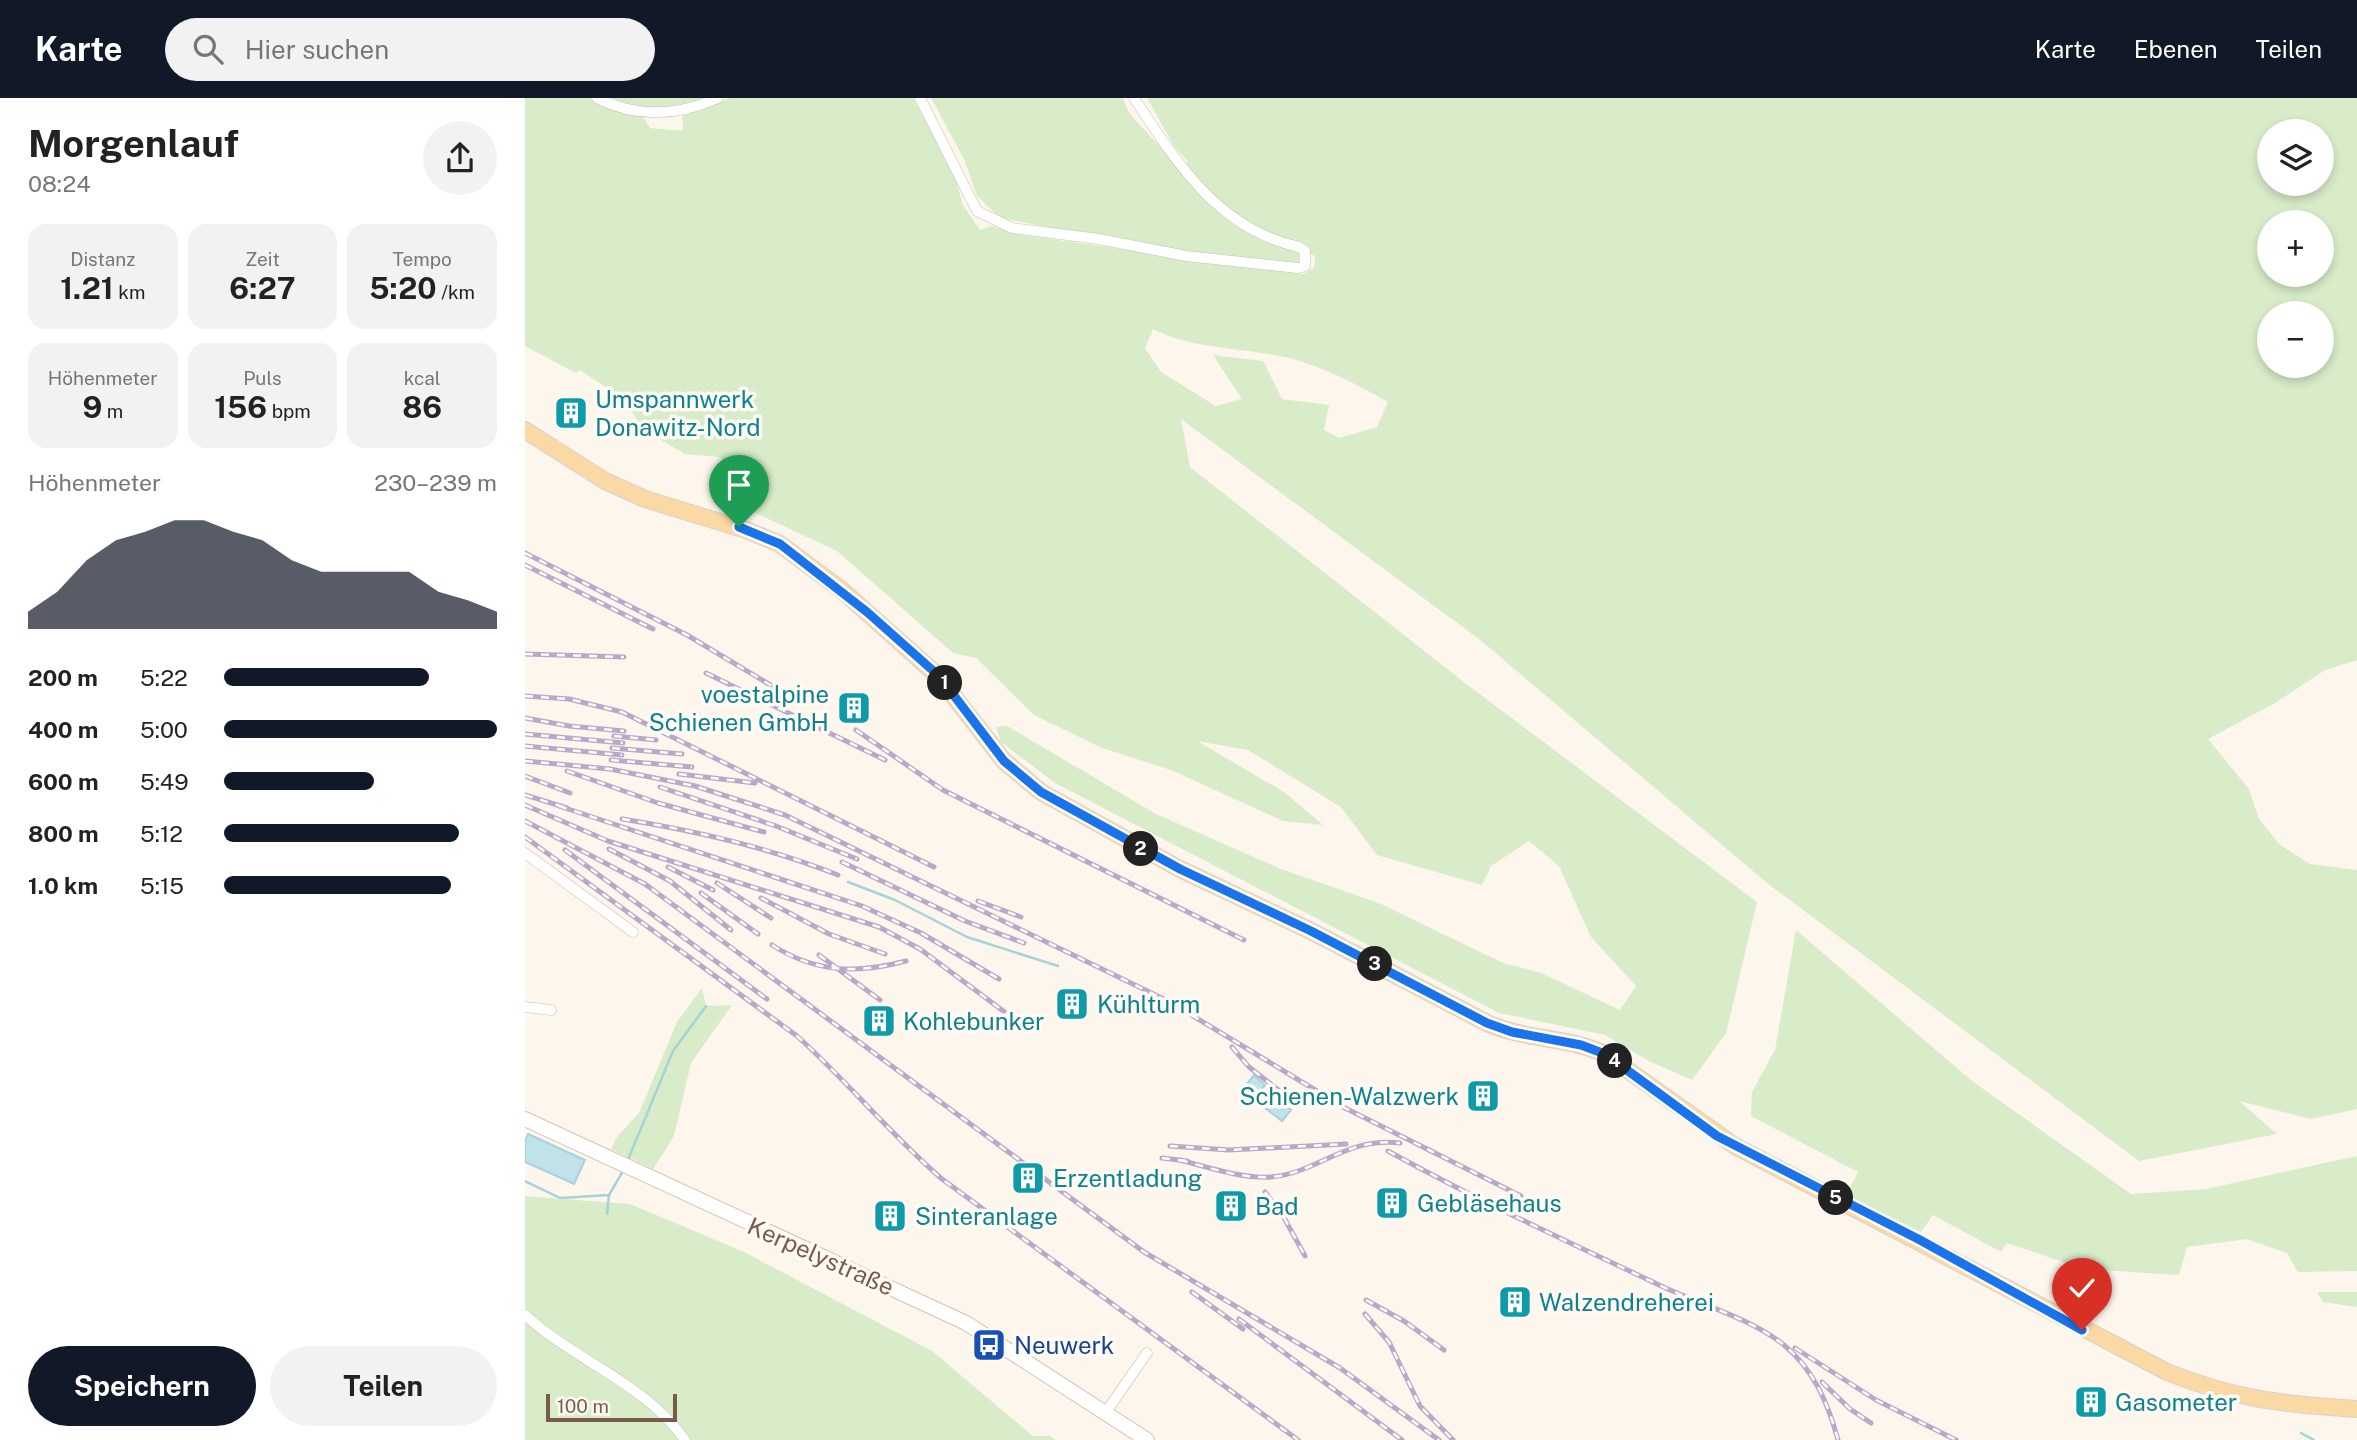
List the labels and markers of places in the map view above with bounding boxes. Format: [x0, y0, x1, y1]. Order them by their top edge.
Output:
place label: Umspannwerk Donawitz-Nord [595, 385, 761, 441]
building icon: Umspannwerk Donawitz-Nord [552, 394, 590, 432]
pin [709, 455, 769, 527]
pin: 1 [927, 666, 963, 700]
place label: voestalpine Schienen GmbH [649, 680, 829, 736]
building icon: voestalpine Schienen GmbH [835, 689, 873, 727]
pin: 2 [1123, 832, 1159, 866]
pin: 3 [1357, 946, 1393, 982]
building icon: Kühlturm [1053, 985, 1091, 1023]
place label: Kühlturm [1097, 990, 1200, 1018]
building icon: Kohlebunker [860, 1002, 898, 1040]
place label: Kohlebunker [903, 1007, 1044, 1035]
pin: 4 [1597, 1044, 1633, 1079]
building icon: Schienen-Walzwerk [1464, 1077, 1502, 1115]
place label: Schienen-Walzwerk [1239, 1082, 1459, 1110]
building icon: Erzentladung [1009, 1159, 1047, 1197]
place label: Erzentladung [1053, 1164, 1202, 1192]
pin: 5 [1819, 1180, 1853, 1216]
building icon: Gebläsehaus [1373, 1184, 1411, 1222]
building icon: Bad [1212, 1187, 1250, 1225]
place label: Gebläsehaus [1417, 1189, 1562, 1217]
place label: Bad [1255, 1192, 1299, 1220]
building icon: Sinteranlage [871, 1197, 909, 1235]
place label: Sinteranlage [915, 1202, 1058, 1230]
pin [2052, 1258, 2112, 1330]
building icon: Walzendreherei [1496, 1283, 1534, 1321]
place label: Walzendreherei [1539, 1288, 1714, 1316]
bus stop icon: Neuwerk [970, 1326, 1008, 1364]
place label: Neuwerk [1014, 1331, 1114, 1359]
building icon: Gasometer [2072, 1383, 2110, 1421]
place label: Gasometer [2115, 1388, 2237, 1416]

